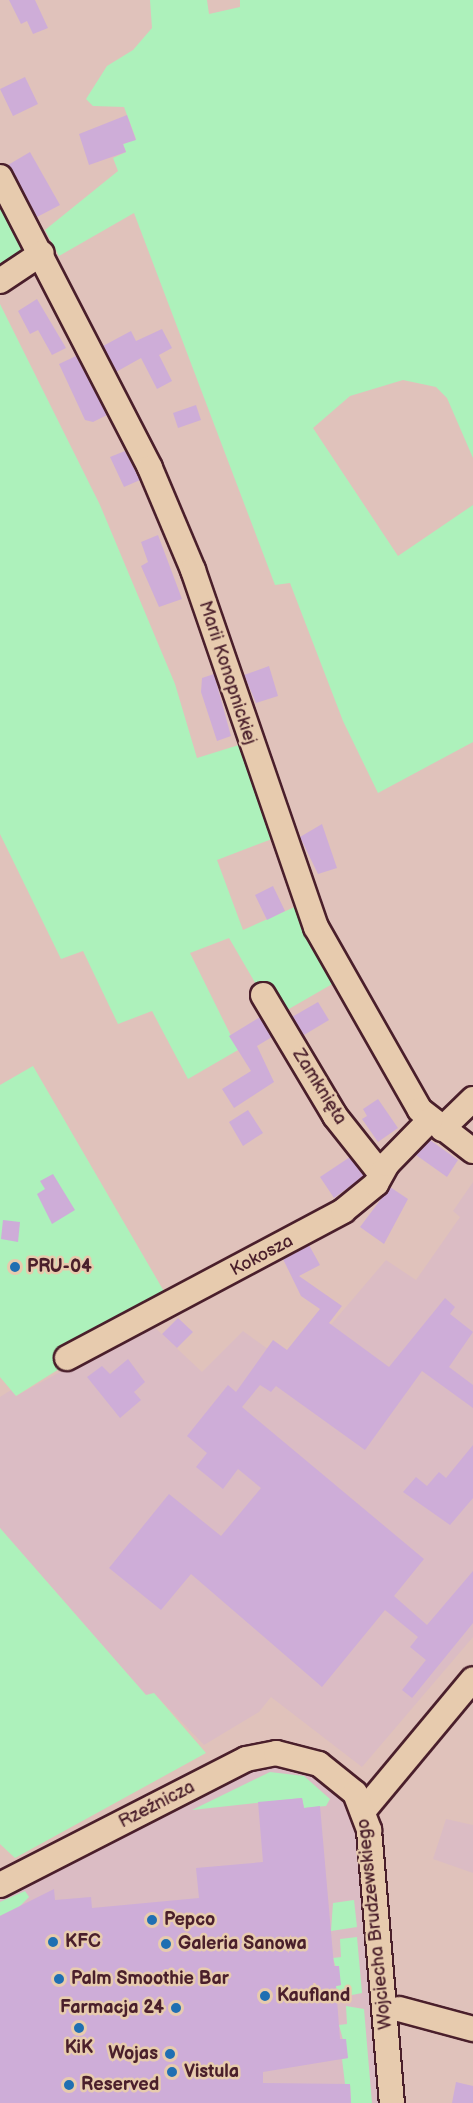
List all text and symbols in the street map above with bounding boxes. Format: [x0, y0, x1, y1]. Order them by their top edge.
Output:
street label: Marii Konopnickiej [194, 598, 260, 748]
street label: Zamknięta [287, 1045, 351, 1129]
street label: Kokosza [227, 1231, 297, 1281]
place label: PRU-04 [27, 1256, 92, 1278]
marker: PRU-04 [8, 1260, 22, 1274]
street label: Rzeźnicza [115, 1777, 199, 1833]
street label: Wojciecha Brudzewskiego [353, 1817, 397, 2031]
place label: Pepco [164, 1909, 215, 1931]
marker: Pepco [145, 1913, 159, 1927]
place label: KFC [65, 1931, 101, 1953]
place label: Galeria Sanowa [178, 1933, 307, 1955]
marker: KFC [46, 1935, 60, 1949]
marker: Galeria Sanowa [159, 1937, 173, 1951]
place label: Palm Smoothie Bar [71, 1968, 229, 1990]
marker: Palm Smoothie Bar [52, 1972, 66, 1986]
place label: Kaufland [277, 1985, 350, 2007]
marker: Kaufland [258, 1989, 272, 2003]
place label: Farmacja 24 [60, 1997, 164, 2019]
marker: Farmacja 24 [169, 2001, 183, 2015]
marker: KiK [72, 2021, 86, 2035]
place label: KiK [65, 2037, 93, 2059]
place label: Wojas [108, 2043, 158, 2065]
marker: Wojas [163, 2047, 177, 2061]
place label: Vistula [184, 2061, 239, 2083]
marker: Vistula [165, 2065, 179, 2079]
place label: Reserved [81, 2074, 159, 2096]
marker: Reserved [62, 2078, 76, 2092]

